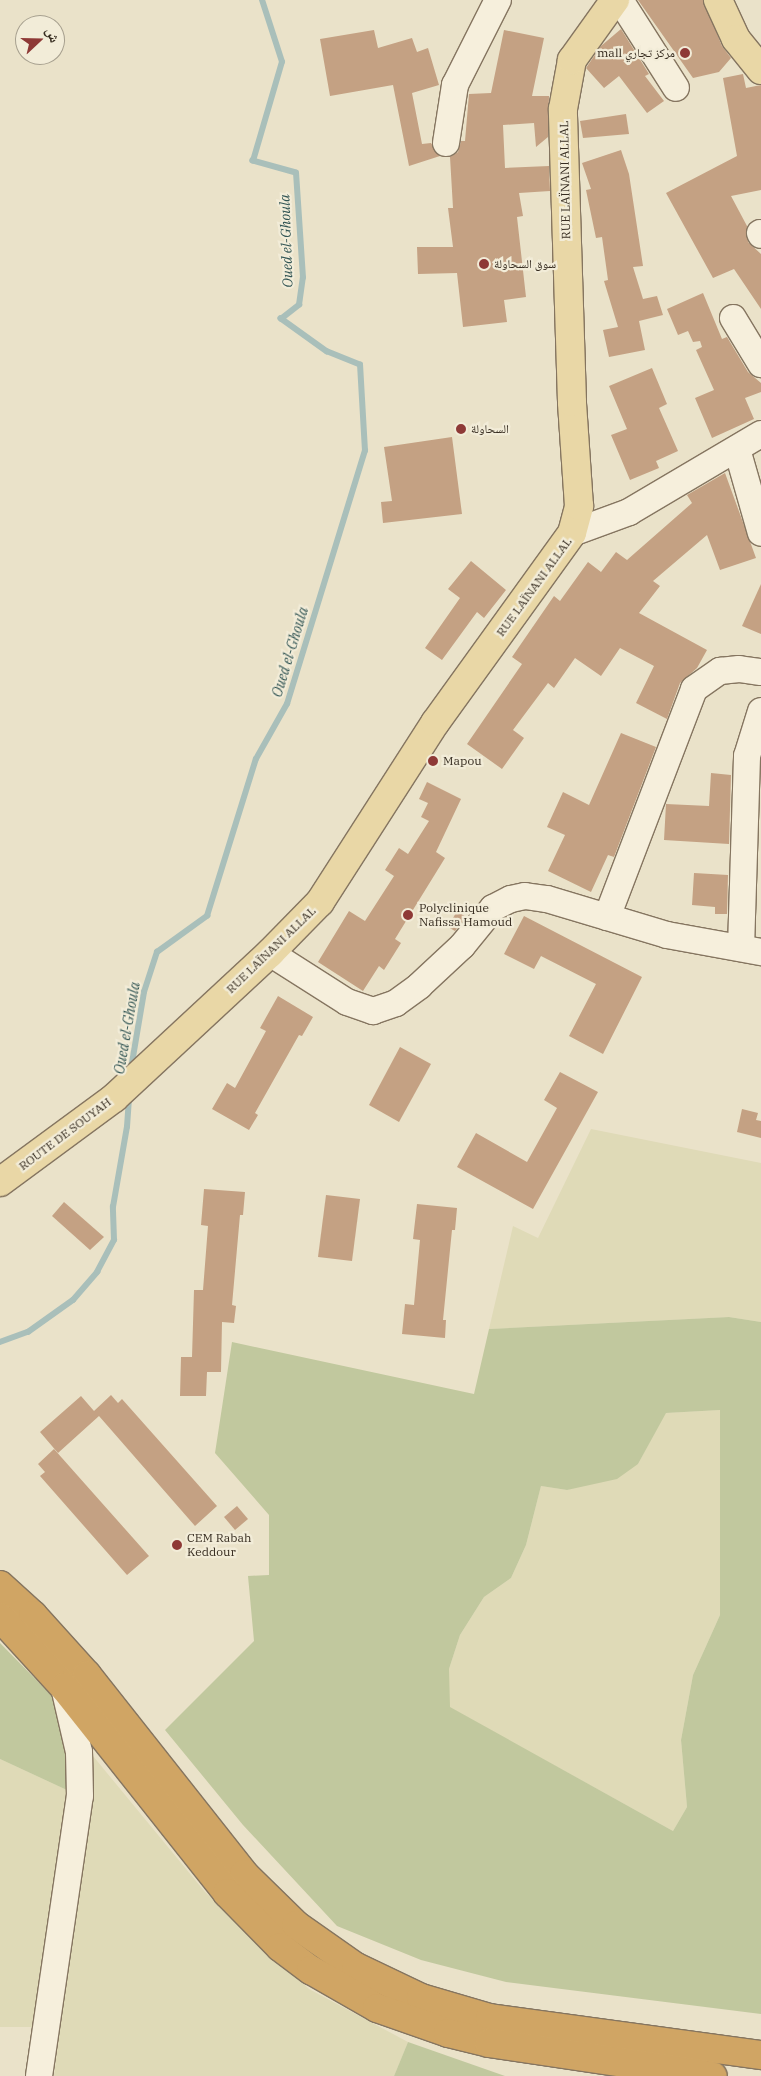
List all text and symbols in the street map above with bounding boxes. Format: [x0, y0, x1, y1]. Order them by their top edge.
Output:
north arrow [15, 15, 65, 65]
text: ش [42, 25, 64, 45]
place label: mall مركز تجاري [597, 46, 675, 60]
marker: mall مركز تجاري [679, 47, 691, 59]
street label: RUE LAÏNANI ALLAL [557, 121, 573, 239]
water label: Oued el-Ghoula [276, 194, 296, 288]
place label: سوق السحاولة [494, 257, 556, 271]
marker: سوق السحاولة [478, 258, 490, 270]
place label: السحاولة [471, 422, 509, 436]
marker: السحاولة [455, 423, 467, 435]
street label: RUE LAÏNANI ALLAL [493, 535, 575, 639]
water label: Oued el-Ghoula [268, 605, 312, 699]
place label: Mapou [443, 754, 482, 768]
marker: Mapou [427, 755, 439, 767]
place label: Polyclinique Nafissa Hamoud [419, 901, 512, 929]
street label: RUE LAÏNANI ALLAL [223, 904, 319, 996]
marker: Polyclinique Nafissa Hamoud [401, 908, 415, 922]
water label: Oued el-Ghoula [111, 981, 143, 1075]
street label: ROUTE DE SOUYAH [16, 1095, 114, 1173]
place label: CEM Rabah Keddour [187, 1531, 252, 1559]
marker: CEM Rabah Keddour [171, 1539, 183, 1551]

